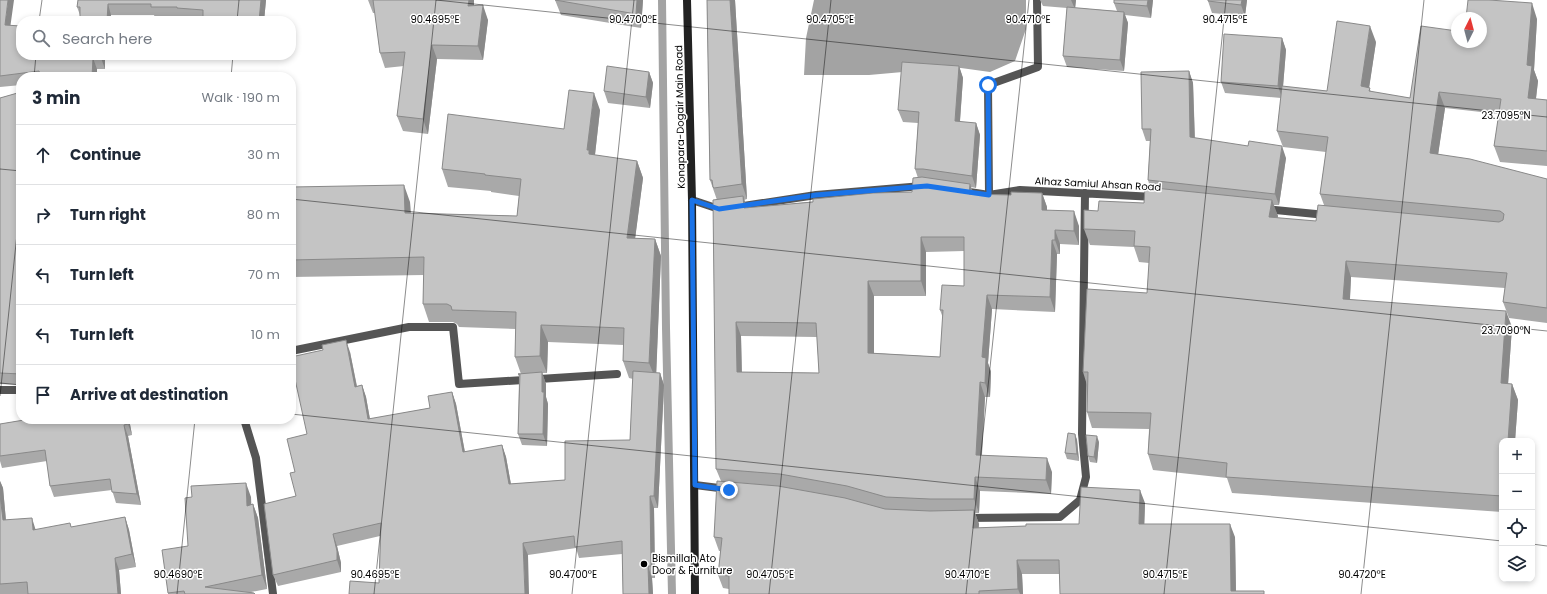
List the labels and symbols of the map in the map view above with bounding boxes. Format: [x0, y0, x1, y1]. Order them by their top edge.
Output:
text: 90.4695°E [410, 12, 460, 27]
text: 90.4700°E [609, 12, 657, 27]
text: 90.4705°E [806, 12, 854, 27]
text: 90.4710°E [1005, 12, 1051, 27]
text: 90.4715°E [1202, 12, 1248, 27]
north arrow [1451, 12, 1487, 48]
street label: Konapara-Dogair Main Road [671, 45, 689, 189]
route start [979, 76, 997, 94]
text: 23.7095°N [1481, 108, 1531, 123]
street label: Alhaz Samiul Ahsan Road [1034, 173, 1162, 195]
text: 23.7090°N [1481, 323, 1531, 338]
route end [720, 481, 738, 499]
place label: Bismillah Ato Door & Furniture [652, 551, 732, 578]
marker: Bismillah Ato Door & Furniture [639, 559, 649, 569]
text: 90.4690°E [153, 567, 203, 582]
text: 90.4695°E [350, 567, 400, 582]
text: 90.4700°E [549, 567, 597, 582]
text: 90.4705°E [746, 567, 794, 582]
text: 90.4710°E [944, 567, 990, 582]
text: 90.4715°E [1142, 567, 1188, 582]
text: 90.4720°E [1338, 567, 1386, 582]

